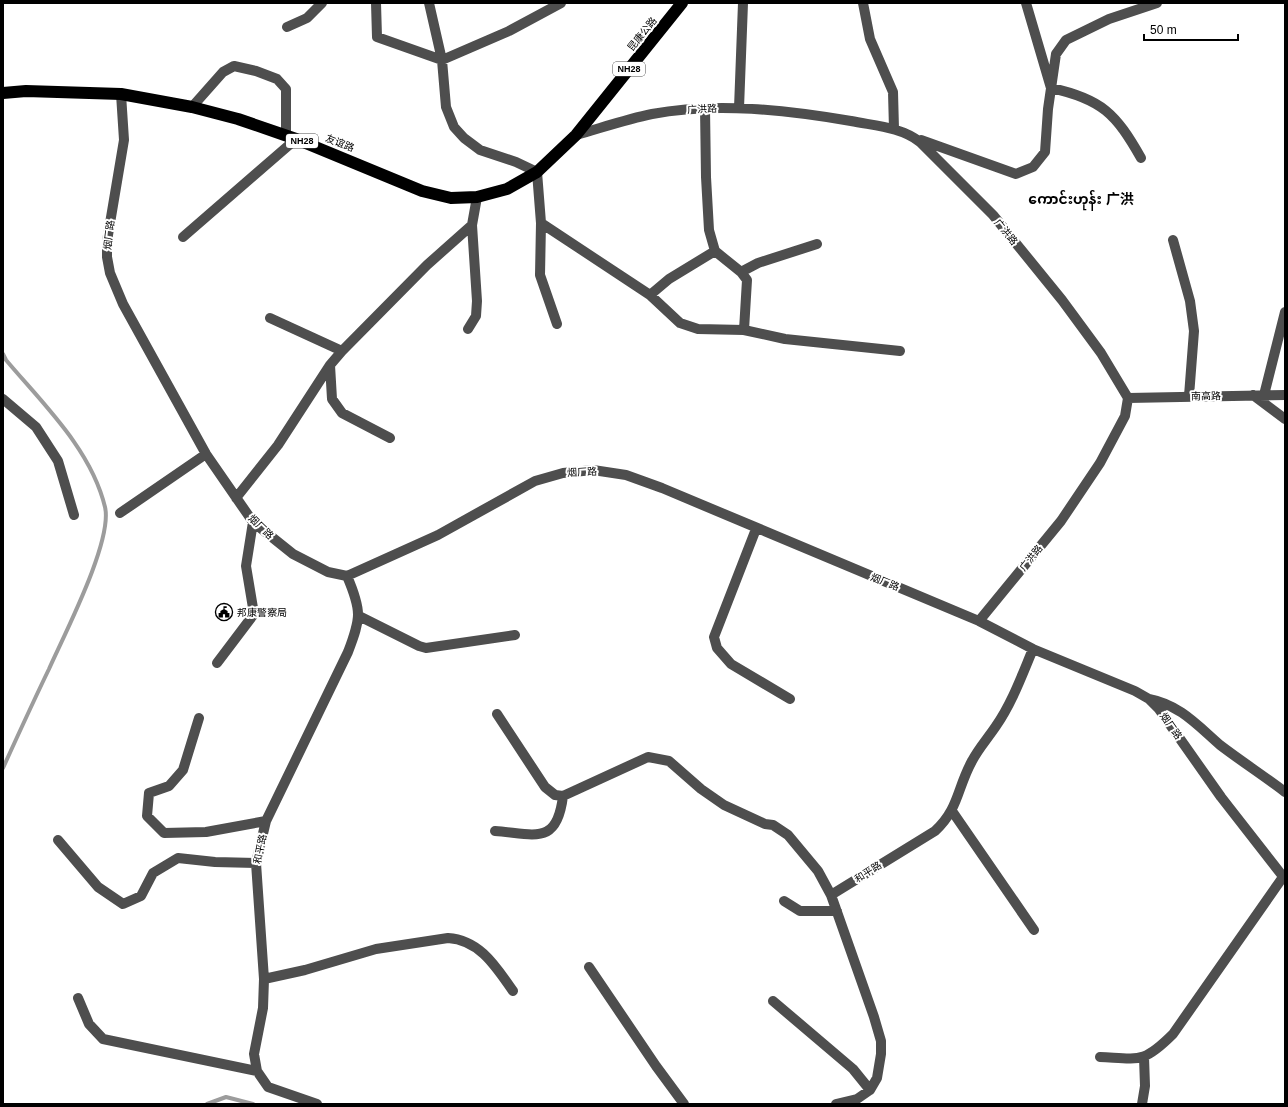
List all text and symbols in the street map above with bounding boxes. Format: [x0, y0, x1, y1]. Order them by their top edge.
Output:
street label: 昆康公路 [625, 15, 659, 53]
scale bar [1144, 16, 1238, 42]
text: 50 m [1150, 23, 1177, 37]
road number: NH28 [613, 62, 645, 76]
street label: 广洪路 [687, 103, 717, 115]
street label: 友谊路 [324, 132, 356, 154]
road number: NH28 [286, 134, 318, 148]
district label: ကောင်းဟုန်း 广洪 [1028, 189, 1134, 211]
street label: 广洪路 [992, 217, 1020, 247]
street label: 烟厂路 [102, 219, 116, 251]
street label: 南高路 [1191, 390, 1221, 402]
street label: 烟厂路 [567, 466, 597, 478]
street label: 烟厂路 [246, 513, 276, 541]
street label: 广洪路 [1017, 543, 1045, 573]
street label: 烟厂路 [869, 571, 901, 593]
public building icon: 邦康警察局 [214, 602, 234, 622]
place label: 邦康警察局 [237, 607, 287, 618]
street label: 烟厂路 [1158, 711, 1184, 741]
street label: 和平路 [252, 833, 268, 865]
street label: 和平路 [852, 859, 884, 885]

